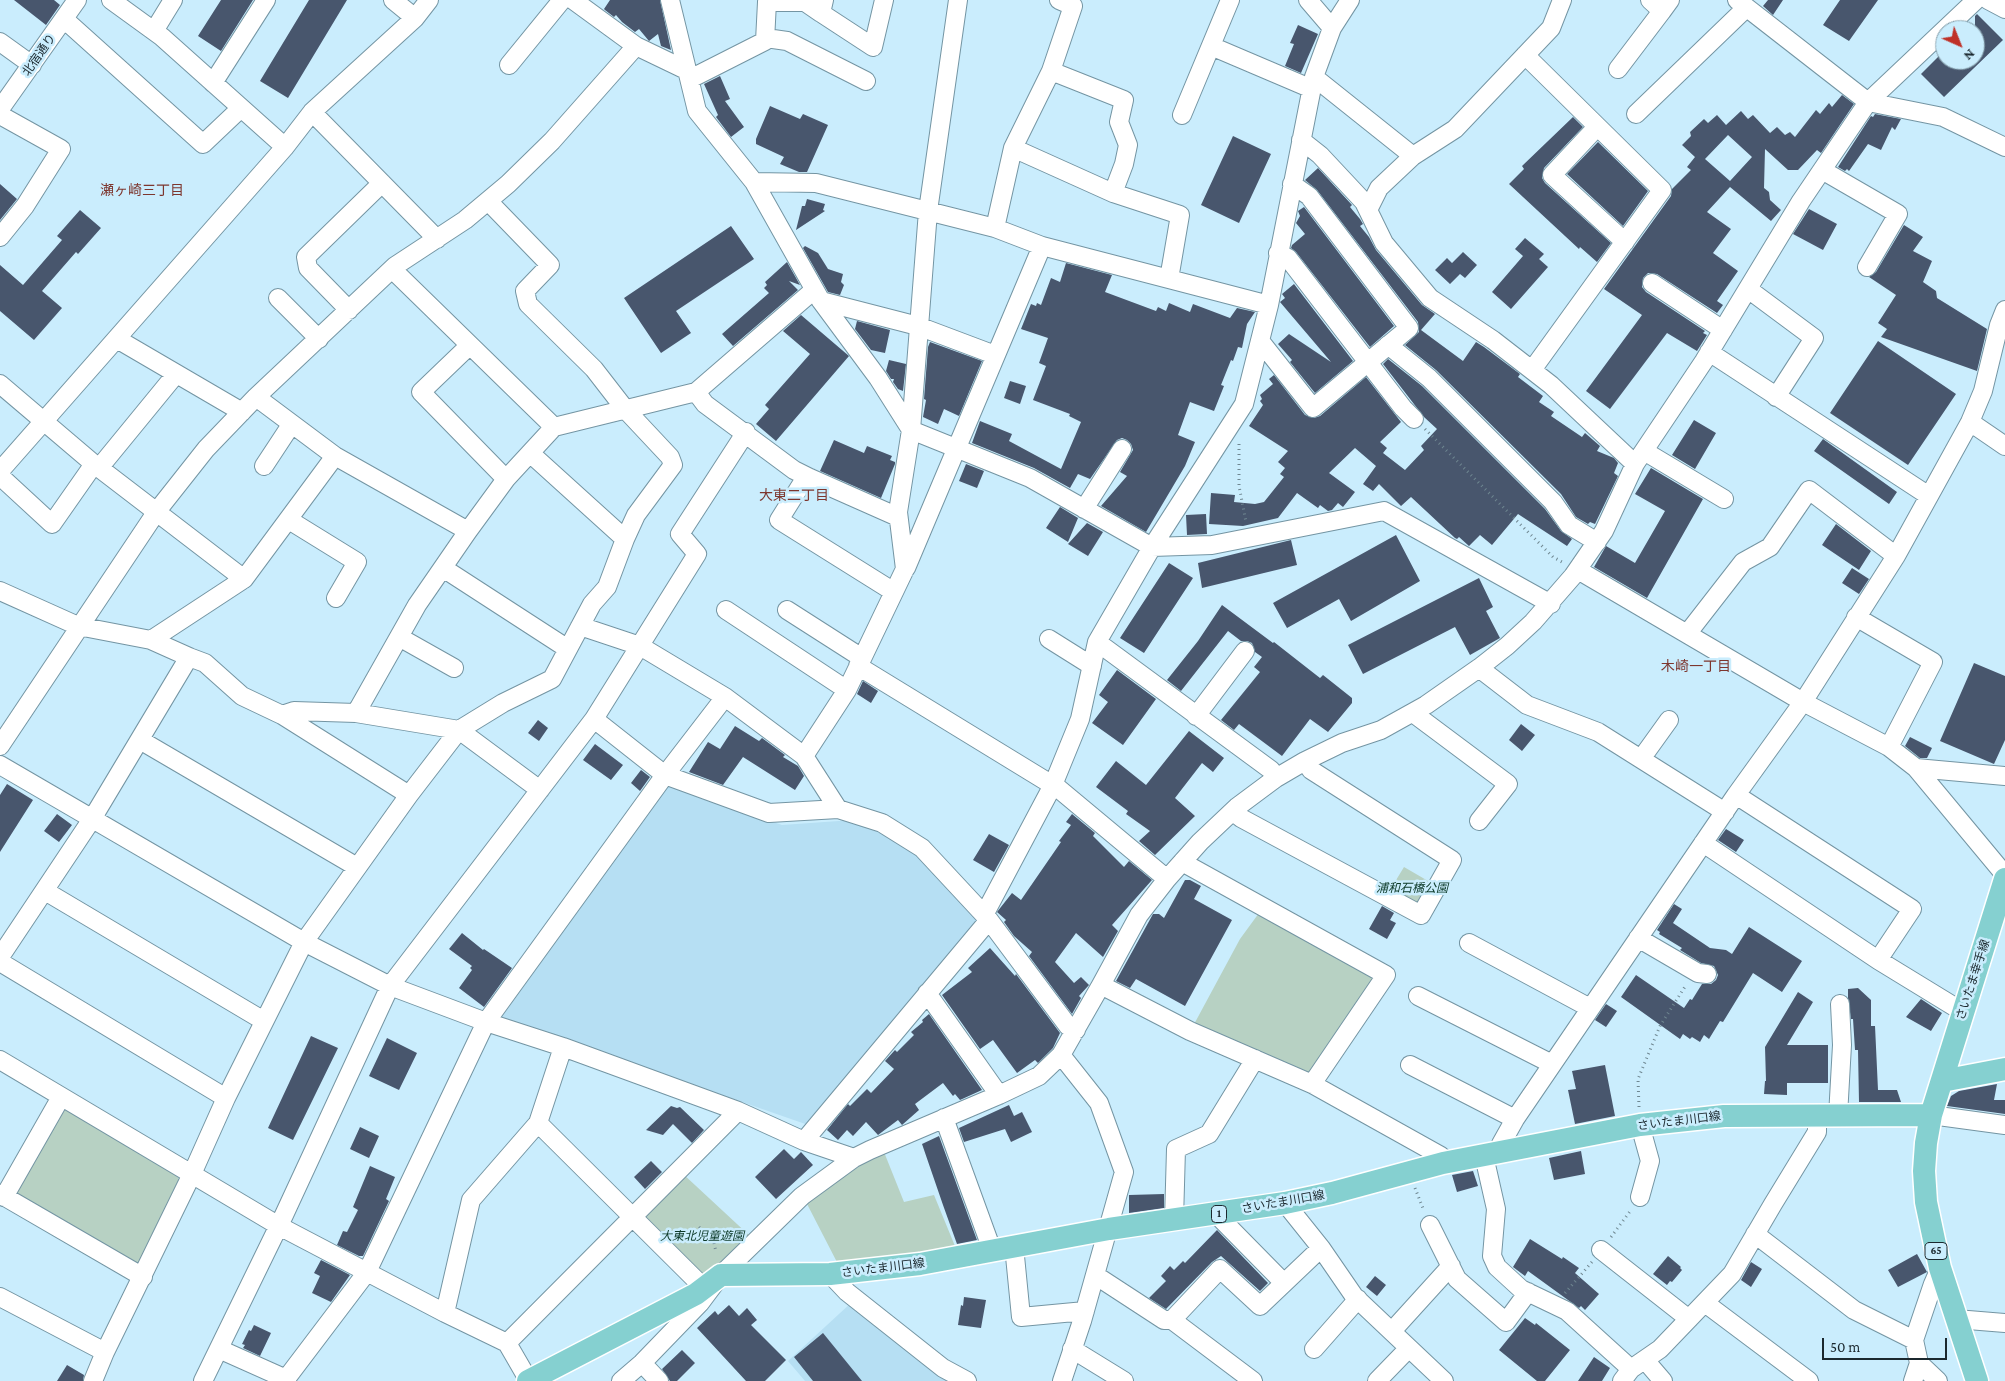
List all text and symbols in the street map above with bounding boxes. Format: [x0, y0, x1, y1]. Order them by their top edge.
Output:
north arrow [1935, 20, 1985, 70]
street label: 北宿通り [19, 31, 59, 79]
text: N [1961, 46, 1979, 64]
district label: 瀬ヶ崎三丁目 [100, 183, 184, 199]
district label: 大東二丁目 [759, 488, 829, 504]
district label: 木崎一丁目 [1661, 659, 1731, 675]
park label: 浦和石橋公園 [1376, 881, 1448, 895]
street label: さいたま幸手線 [1953, 938, 1993, 1022]
street label: さいたま川口線 [1636, 1109, 1722, 1133]
street label: さいたま川口線 [1240, 1188, 1326, 1216]
road number: 1 [1212, 1206, 1226, 1222]
park label: 大東北児童遊園 [660, 1229, 744, 1243]
road number: 65 [1925, 1242, 1947, 1260]
street label: さいたま川口線 [840, 1256, 926, 1280]
scale bar [1825, 1328, 1950, 1360]
text: 50 m [1830, 1339, 1860, 1355]

